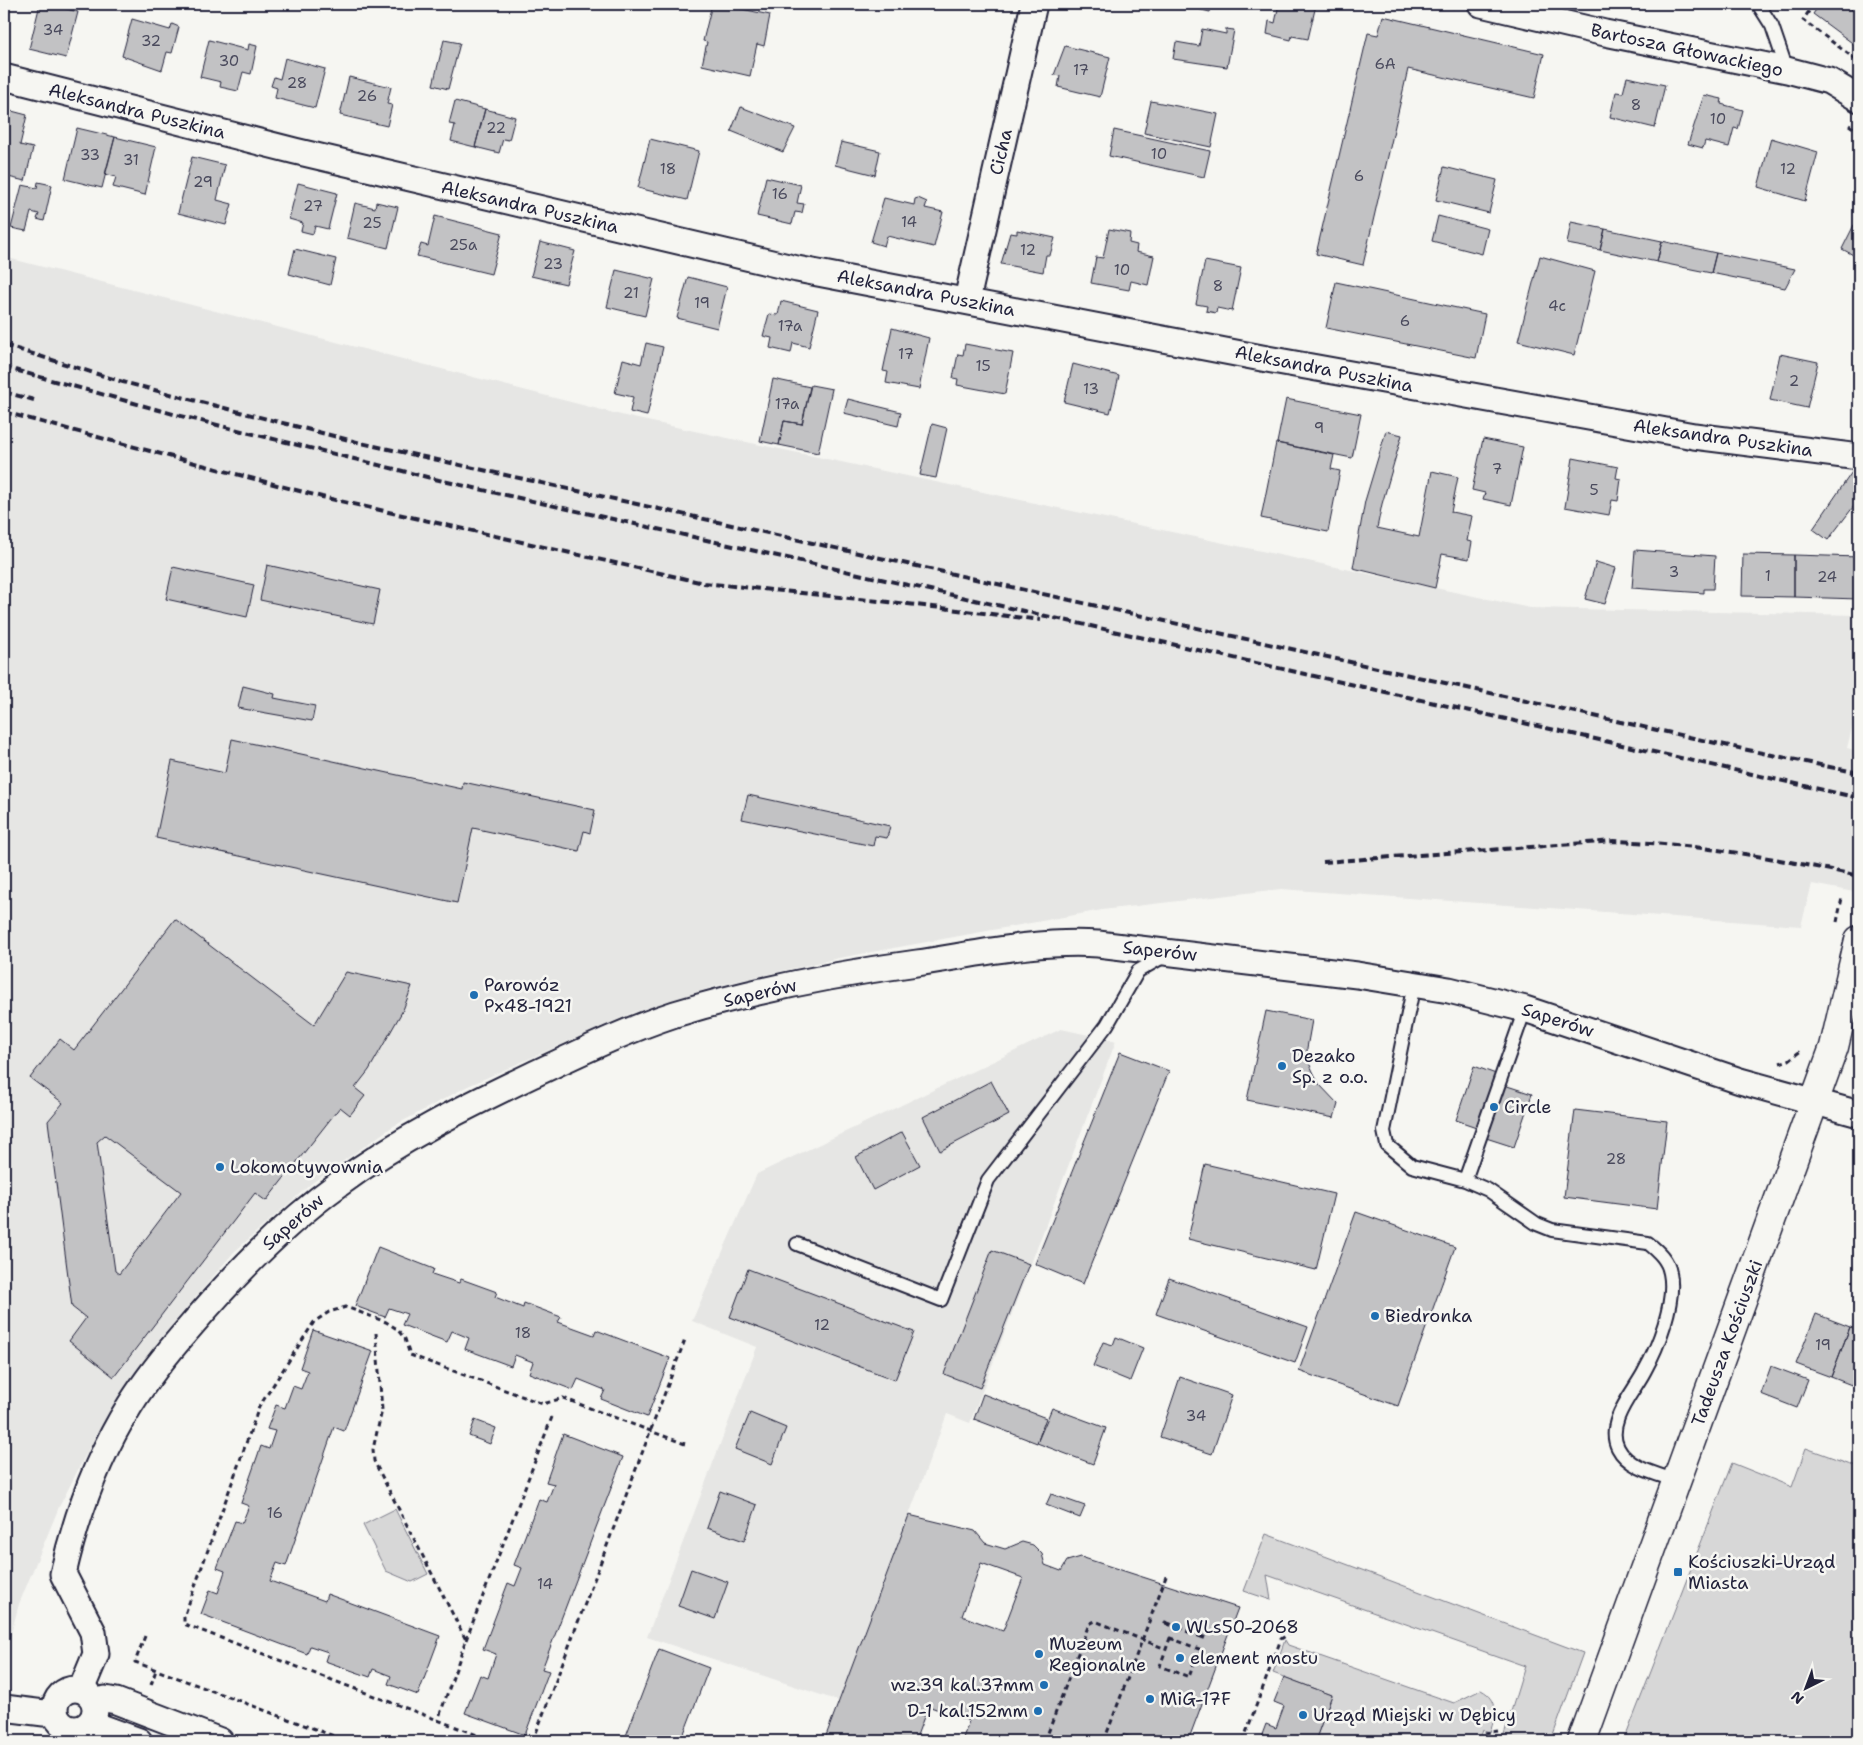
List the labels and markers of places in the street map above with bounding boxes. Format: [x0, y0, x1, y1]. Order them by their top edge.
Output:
place label: Parowóz Px48-1921 [484, 973, 572, 1018]
marker: Parowóz Px48-1921 [468, 989, 480, 1001]
place label: Dezako Sp. z o.o. [1292, 1044, 1368, 1089]
marker: Dezako Sp. z o.o. [1276, 1060, 1288, 1072]
place label: Circle [1504, 1095, 1551, 1119]
marker: Circle [1488, 1101, 1500, 1113]
place label: Lokomotywownia [230, 1155, 383, 1179]
marker: Lokomotywownia [214, 1161, 226, 1173]
place label: Biedronka [1385, 1304, 1472, 1328]
marker: Biedronka [1369, 1310, 1381, 1322]
place label: Kościuszki-Urząd Miasta [1688, 1550, 1835, 1595]
marker: Kościuszki-Urząd Miasta [1672, 1566, 1684, 1578]
place label: WLs50-2068 [1186, 1615, 1299, 1639]
marker: WLs50-2068 [1170, 1621, 1182, 1633]
place label: Muzeum Regionalne [1049, 1632, 1146, 1677]
place label: element mostu [1190, 1646, 1318, 1670]
marker: Muzeum Regionalne [1033, 1648, 1045, 1660]
marker: element mostu [1174, 1652, 1186, 1664]
place label: wz.39 kal.37mm [890, 1673, 1034, 1697]
marker: wz.39 kal.37mm [1038, 1679, 1050, 1691]
place label: MiG-17F [1160, 1687, 1231, 1711]
marker: MiG-17F [1144, 1693, 1156, 1705]
place label: D-1 kal.152mm [907, 1699, 1028, 1723]
place label: Urząd Miejski w Dębicy [1313, 1703, 1516, 1727]
marker: D-1 kal.152mm [1032, 1705, 1044, 1717]
marker: Urząd Miejski w Dębicy [1297, 1709, 1309, 1721]

